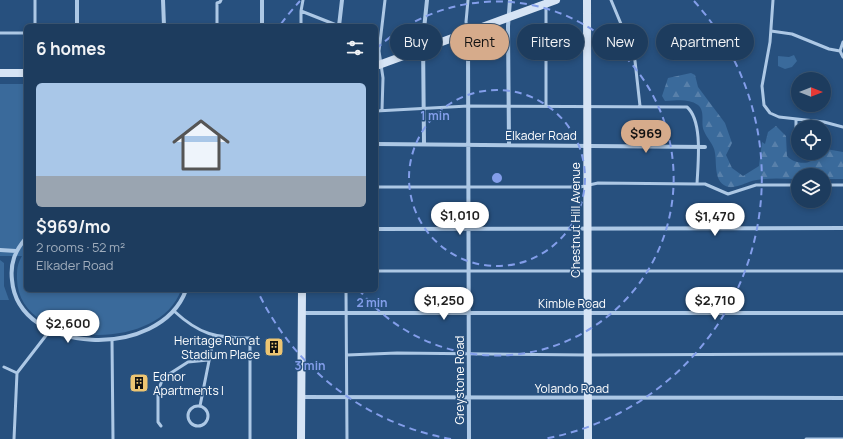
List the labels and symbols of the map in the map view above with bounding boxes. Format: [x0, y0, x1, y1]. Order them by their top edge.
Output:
north arrow [791, 72, 831, 112]
text: 1 min [420, 107, 450, 124]
pin: $969 [622, 120, 670, 154]
street label: Elkader Road [505, 127, 577, 144]
street label: Chestnut Hill Avenue [567, 162, 584, 278]
centre of rings [490, 171, 504, 185]
pin: $1,010 [427, 202, 493, 236]
pin: $1,470 [682, 203, 748, 237]
pin: $1,250 [411, 287, 477, 321]
pin: $2,710 [682, 287, 748, 321]
text: 2 min [356, 294, 388, 311]
street label: Kimble Road [538, 295, 606, 312]
pin: $2,600 [35, 310, 101, 344]
place label: Heritage Run at Stadium Place [174, 332, 260, 363]
building icon: Heritage Run at Stadium Place [263, 336, 285, 358]
street label: Greystone Road [451, 336, 468, 424]
text: 3 min [294, 357, 326, 374]
place label: Ednor Apartments I [153, 368, 224, 399]
building icon: Ednor Apartments I [128, 372, 150, 394]
street label: Yolando Road [535, 380, 609, 397]

